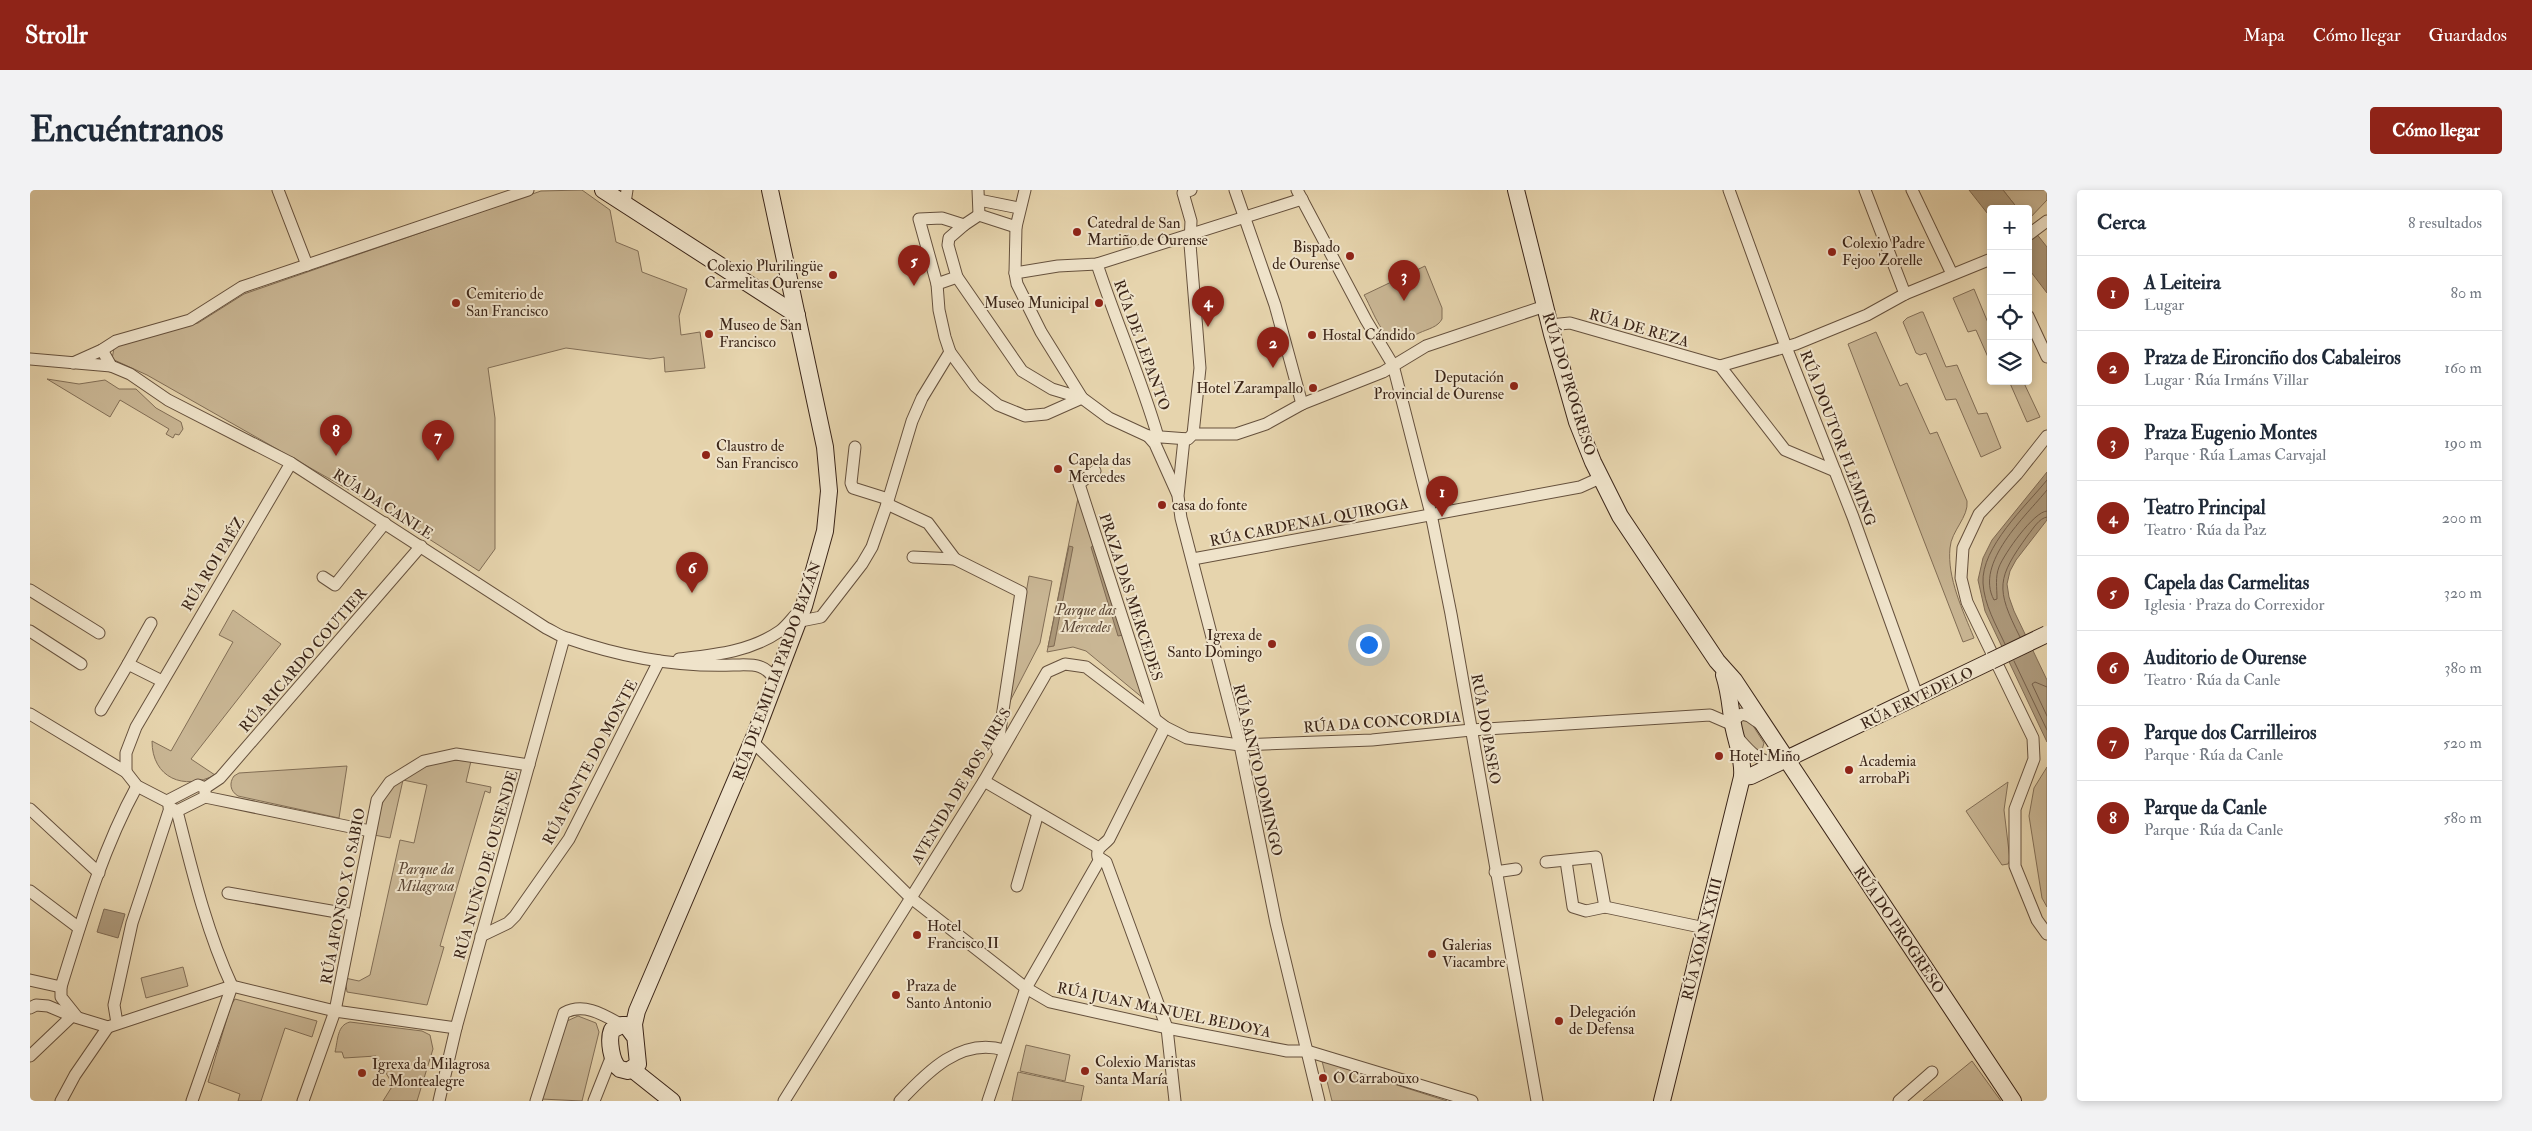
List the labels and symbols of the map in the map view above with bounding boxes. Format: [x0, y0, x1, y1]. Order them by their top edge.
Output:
place label: Catedral de San Martiño de Ourense [1087, 214, 1208, 250]
marker: Catedral de San Martiño de Ourense [1071, 226, 1083, 238]
place label: Colexio Padre Fejoo Zorelle [1842, 234, 1925, 270]
place label: Bispado de Ourense [1272, 238, 1340, 274]
pin: 5 [898, 245, 930, 286]
marker: Colexio Padre Fejoo Zorelle [1826, 246, 1838, 258]
marker: Bispado de Ourense [1344, 250, 1356, 262]
place label: Colexio Plurilingüe Carmelitas Ourense [704, 257, 823, 293]
pin: 3 [1388, 260, 1420, 301]
marker: Colexio Plurilingüe Carmelitas Ourense [827, 269, 839, 281]
street label: RÚA DE LEPANTO [1109, 277, 1176, 413]
place label: Cemiterio de San Francisco [466, 285, 548, 321]
pin: 4 [1192, 286, 1224, 327]
place label: Museo Municipal [984, 294, 1089, 314]
marker: Cemiterio de San Francisco [450, 297, 462, 309]
marker: Museo Municipal [1093, 297, 1105, 309]
street label: RÚA DE REZA [1586, 303, 1692, 352]
street label: RÚA DO PROGRESO [1538, 310, 1601, 458]
place label: Museo de San Francisco [719, 316, 802, 352]
place label: Hostal Cándido [1322, 326, 1415, 345]
pin: 2 [1257, 327, 1289, 368]
marker: Museo de San Francisco [703, 328, 715, 340]
marker: Hostal Cándido [1306, 329, 1318, 341]
street label: RÚA DOUTOR FLEMING [1795, 347, 1882, 529]
place label: Deputación Provincial de Ourense [1374, 368, 1504, 404]
place label: Hotel Zarampallo [1196, 379, 1303, 399]
marker: Deputación Provincial de Ourense [1508, 380, 1520, 392]
marker: Hotel Zarampallo [1307, 382, 1319, 394]
pin: 8 [320, 415, 352, 456]
pin: 7 [422, 420, 454, 461]
place label: Claustro de San Francisco [716, 437, 798, 473]
marker: Claustro de San Francisco [700, 449, 712, 461]
place label: Capela das Mercedes [1068, 451, 1131, 487]
street label: RÚA DA CANLE [329, 463, 438, 544]
marker: Capela das Mercedes [1052, 463, 1064, 475]
pin: 1 [1426, 476, 1458, 517]
street label: RÚA CARDENAL QUIROGA [1208, 492, 1410, 551]
place label: casa do fonte [1172, 496, 1247, 515]
marker: casa do fonte [1156, 499, 1168, 511]
street label: PRAZA DAS MERCEDES [1094, 511, 1167, 683]
street label: RÚA ROI PAÉZ [176, 513, 249, 615]
pin: 6 [676, 552, 708, 593]
street label: RÚA DE EMILIA PARDO BAZÁN [727, 558, 826, 783]
street label: RÚA RICARDO COUTIER [234, 582, 372, 736]
park label: Parque das Mercedes [1055, 601, 1117, 637]
place label: Igrexa de Santo Domingo [1167, 626, 1262, 662]
your location [1356, 632, 1382, 658]
marker: Igrexa de Santo Domingo [1266, 638, 1278, 650]
street label: RÚA ERVEDELO [1857, 661, 1977, 734]
street label: RÚA DO PASEO [1466, 672, 1507, 786]
street label: RÚA FONTE DO MONTE [537, 675, 642, 848]
street label: RÚA SANTO DOMINGO [1228, 682, 1289, 858]
street label: AVENIDA DE BOS AIRES [907, 705, 1016, 869]
street label: RÚA DA CONCORDIA [1303, 706, 1462, 737]
place label: Hotel Miño [1729, 747, 1800, 766]
marker: Hotel Miño [1713, 750, 1725, 762]
place label: Academia arrobaPi [1858, 752, 1917, 788]
marker: Academia arrobaPi [1843, 764, 1855, 776]
street label: RÚA NUÑO DE OUSENDE [448, 768, 523, 962]
street label: RÚA AFONSO X O SABIO [315, 806, 370, 986]
park label: Parque da Milagrosa [397, 860, 454, 896]
street label: RÚA DO PROGRESO [1849, 862, 1950, 997]
street label: RÚA XOÁN XXIII [1676, 875, 1727, 1003]
place label: Hotel Francisco II [927, 917, 999, 953]
marker: Hotel Francisco II [911, 929, 923, 941]
place label: Galerias Viacambre [1442, 936, 1506, 972]
marker: Galerias Viacambre [1426, 948, 1438, 960]
place label: Praza de Santo Antonio [906, 977, 991, 1013]
street label: RÚA JUAN MANUEL BEDOYA [1055, 977, 1274, 1044]
marker: Praza de Santo Antonio [890, 989, 902, 1001]
place label: Delegación de Defensa [1569, 1003, 1636, 1039]
marker: Delegación de Defensa [1553, 1015, 1565, 1027]
place label: Colexio Maristas Santa María [1095, 1053, 1196, 1089]
place label: Igrexa da Milagrosa de Montealegre [372, 1055, 491, 1091]
marker: Colexio Maristas Santa María [1079, 1065, 1091, 1077]
marker: Igrexa da Milagrosa de Montealegre [356, 1067, 368, 1079]
place label: O Carrabouxo [1333, 1069, 1419, 1088]
marker: O Carrabouxo [1317, 1072, 1329, 1084]

